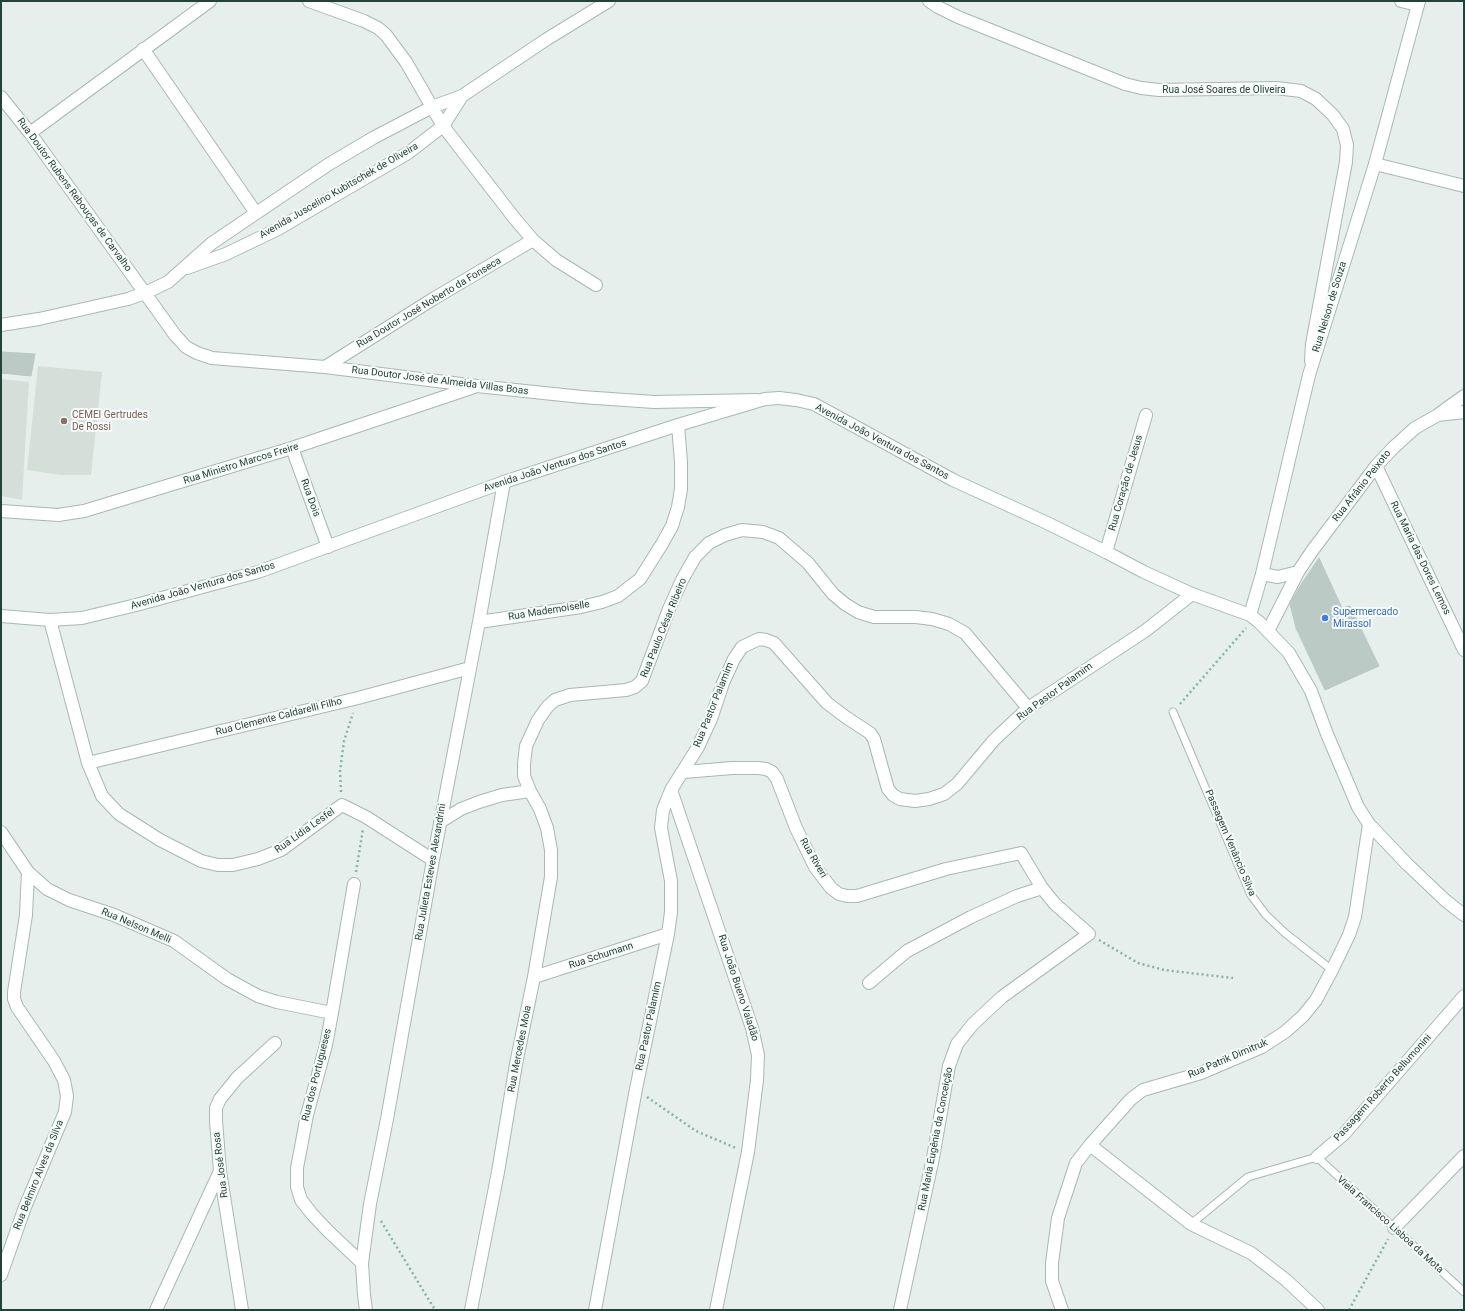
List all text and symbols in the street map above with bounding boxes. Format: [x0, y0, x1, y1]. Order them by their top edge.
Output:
street label: Rua José Soares de Oliveira [1162, 84, 1286, 96]
street label: Rua Doutor Rubens Rebouças de Carvalho [14, 116, 134, 274]
street label: Avenida Juscelino Kubitschek de Oliveira [258, 140, 420, 242]
street label: Rua Doutor José Noberto da Fonseca [355, 255, 503, 351]
street label: Rua Nelson de Souza [1310, 260, 1350, 354]
street label: Rua Doutor José de Almeida Villas Boas [351, 364, 529, 398]
street label: Avenida João Ventura dos Santos [813, 402, 951, 482]
place label: CEMEI Gertrudes De Rossi [72, 409, 148, 432]
marker: CEMEI Gertrudes De Rossi [59, 416, 69, 426]
street label: Rua Coração de Jesus [1107, 434, 1145, 532]
street label: Avenida João Ventura dos Santos [482, 437, 628, 495]
street label: Rua Ministro Marcos Freire [182, 441, 300, 487]
street label: Rua Afrânio Peixoto [1330, 448, 1394, 524]
street label: Rua Dois [298, 477, 322, 519]
street label: Rua Maria das Dores Lemos [1387, 499, 1453, 617]
street label: Avenida João Ventura dos Santos [129, 560, 277, 612]
street label: Rua Paulo César Ribeiro [638, 576, 690, 680]
street label: Rua Mademoiselle [507, 599, 591, 623]
place label: Supermercado Mirassol [1333, 606, 1398, 630]
marker: Supermercado Mirassol [1320, 613, 1330, 623]
street label: Rua Pastor Palamim [1015, 660, 1095, 724]
street label: Rua Pastor Palamim [691, 661, 737, 749]
street label: Rua Clemente Caldarelli Filho [215, 695, 343, 739]
street label: Passagem Venâncio Silva [1202, 788, 1258, 898]
street label: Rua Julieta Esteves Alexandrini [413, 803, 449, 941]
street label: Rua Lídia Lesfel [273, 806, 337, 856]
street label: Rua Riveri [797, 836, 829, 880]
street label: Rua Nelson Melli [99, 906, 173, 946]
street label: Rua João Bueno Valadão [715, 933, 761, 1043]
street label: Rua Schumann [567, 940, 635, 972]
street label: Rua Pastor Palamim [634, 980, 664, 1072]
street label: Rua Mercedes Moia [506, 1004, 534, 1094]
street label: Rua dos Portugueses [300, 1027, 334, 1123]
street label: Passagem Roberto Bellumonini [1332, 1032, 1434, 1144]
street label: Rua Patrik Dimitruk [1186, 1037, 1270, 1081]
street label: Rua Maria Eugênia da Conceição [916, 1066, 956, 1212]
street label: Rua Belmiro Alves da Silva [11, 1118, 67, 1232]
street label: Rua José Rosa [211, 1131, 231, 1199]
street label: Viela Francisco Lisboa da Mota [1334, 1174, 1446, 1276]

